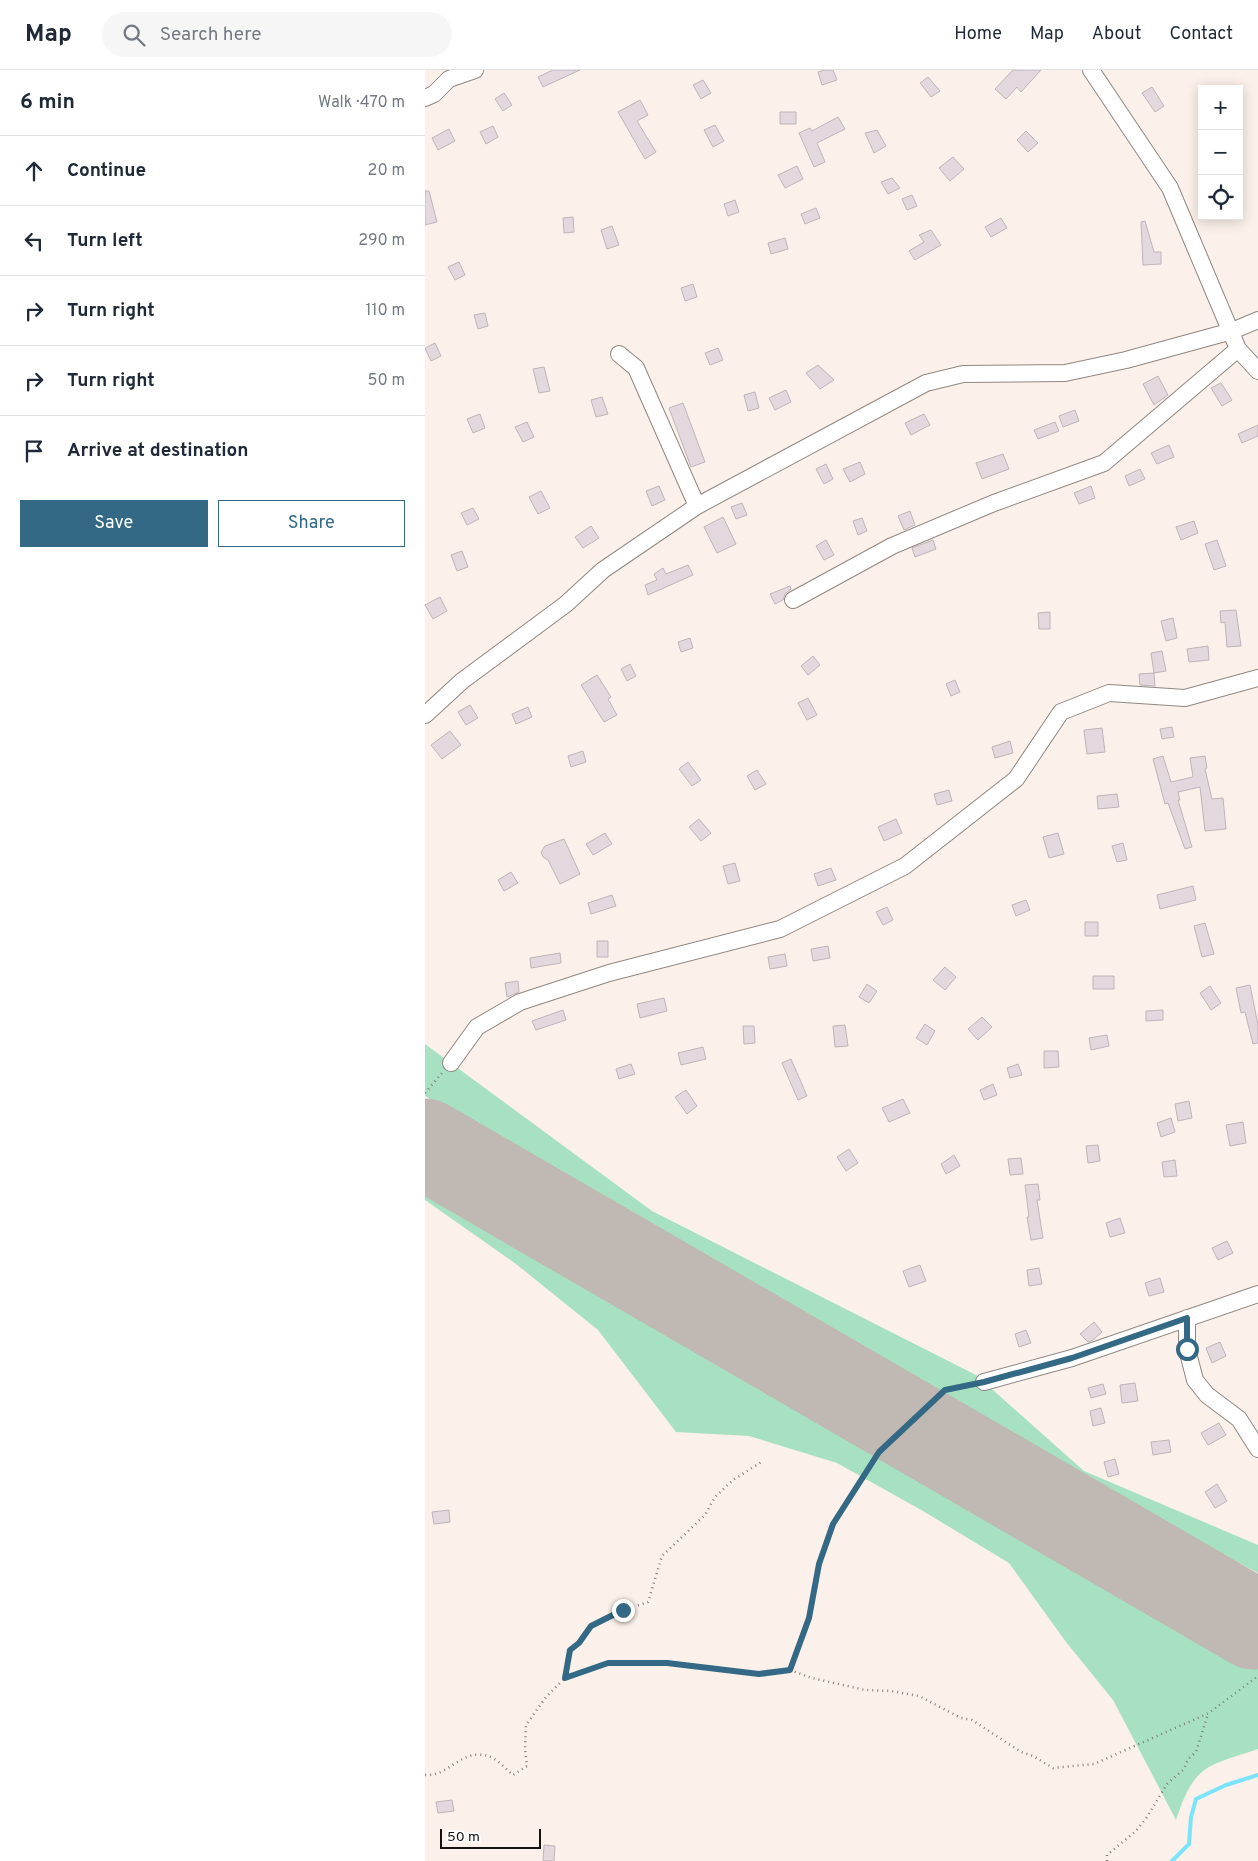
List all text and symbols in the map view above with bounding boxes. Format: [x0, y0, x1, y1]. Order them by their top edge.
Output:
search box [102, 12, 452, 57]
text: Map [25, 20, 72, 50]
icon: search [120, 21, 148, 49]
text: Search here [160, 23, 261, 47]
text: Home [954, 23, 1002, 46]
text: Map [1030, 23, 1064, 46]
text: About [1092, 23, 1141, 46]
text: Contact [1169, 23, 1233, 46]
map controls [1198, 85, 1243, 220]
button: + [1198, 85, 1243, 130]
text: 6 min [20, 89, 75, 116]
text: Walk · 470 m [318, 93, 405, 113]
button: − [1198, 130, 1243, 175]
icon: ahead [20, 157, 48, 185]
text: Continue [67, 159, 146, 183]
text: 20 m [368, 161, 405, 181]
button: locate [1198, 175, 1243, 220]
icon: left [20, 227, 48, 255]
text: Turn left [67, 229, 143, 253]
text: 290 m [358, 231, 405, 251]
icon: right [20, 297, 48, 325]
text: Turn right [67, 299, 155, 323]
text: 110 m [365, 301, 405, 321]
icon: right [20, 367, 48, 395]
text: Turn right [67, 369, 155, 393]
text: 50 m [368, 371, 405, 391]
icon: arrive [20, 437, 48, 465]
text: Arrive at destination [67, 439, 248, 463]
button: Save [20, 500, 208, 547]
button: Share [218, 500, 405, 547]
route start [1176, 1338, 1199, 1361]
route end [612, 1599, 635, 1622]
scale bar [440, 1826, 541, 1849]
text: 50 m [447, 1829, 480, 1846]

